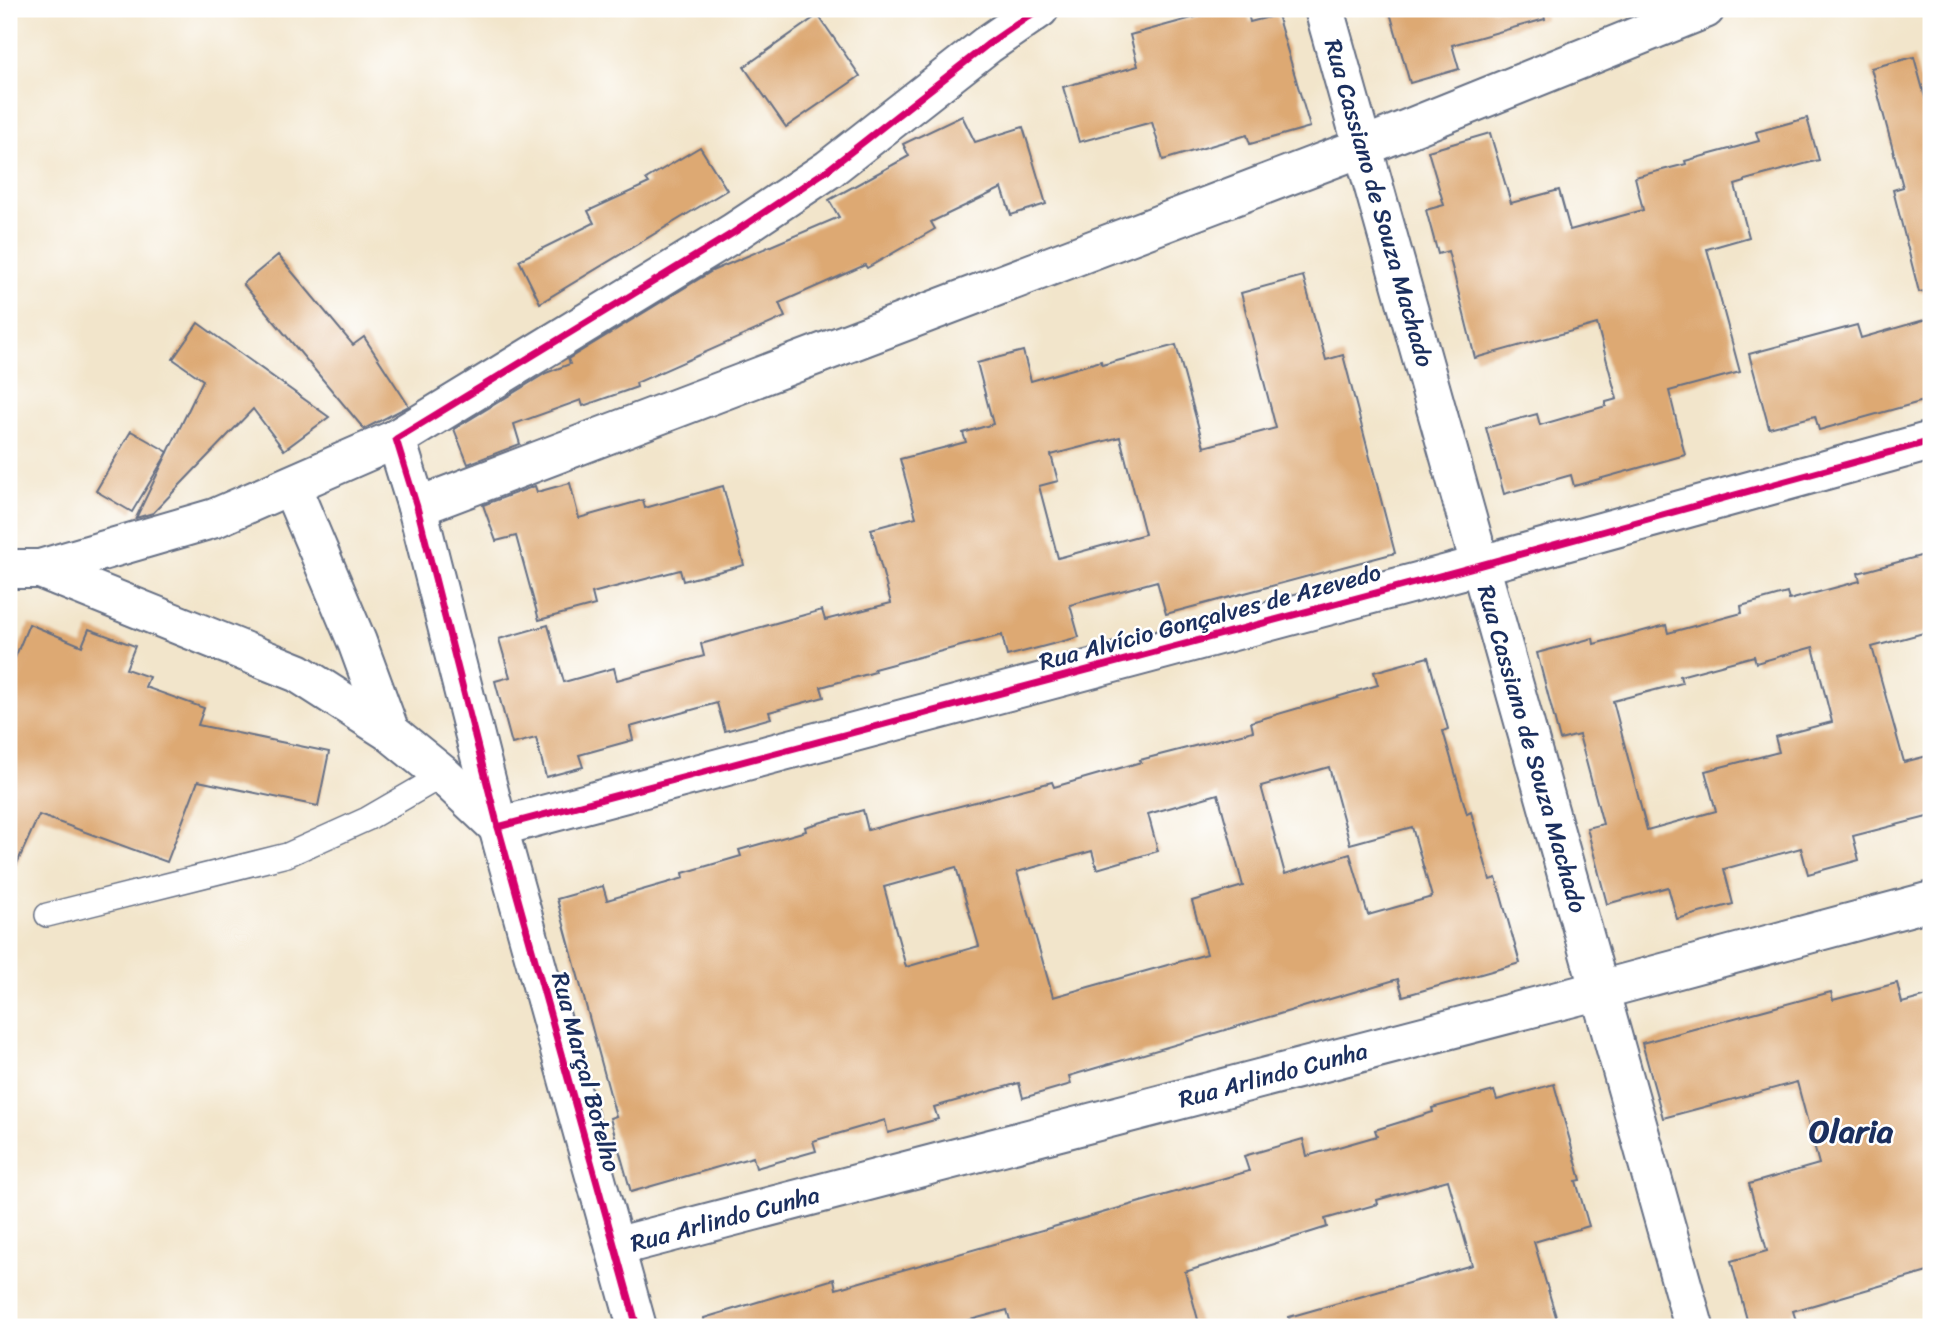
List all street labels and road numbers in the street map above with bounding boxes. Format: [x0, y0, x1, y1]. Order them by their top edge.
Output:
street label: Rua Cassiano de Souza Machado [1312, 34, 1446, 372]
street label: Rua Alvício Gonçalves de Azevedo [1034, 551, 1386, 683]
street label: Rua Cassiano de Souza Machado [1465, 580, 1599, 918]
street label: Rua Marçal Botelho [539, 967, 633, 1177]
street label: Rua Arlindo Cunha [1174, 1030, 1372, 1120]
street label: Rua Arlindo Cunha [626, 1174, 824, 1264]

